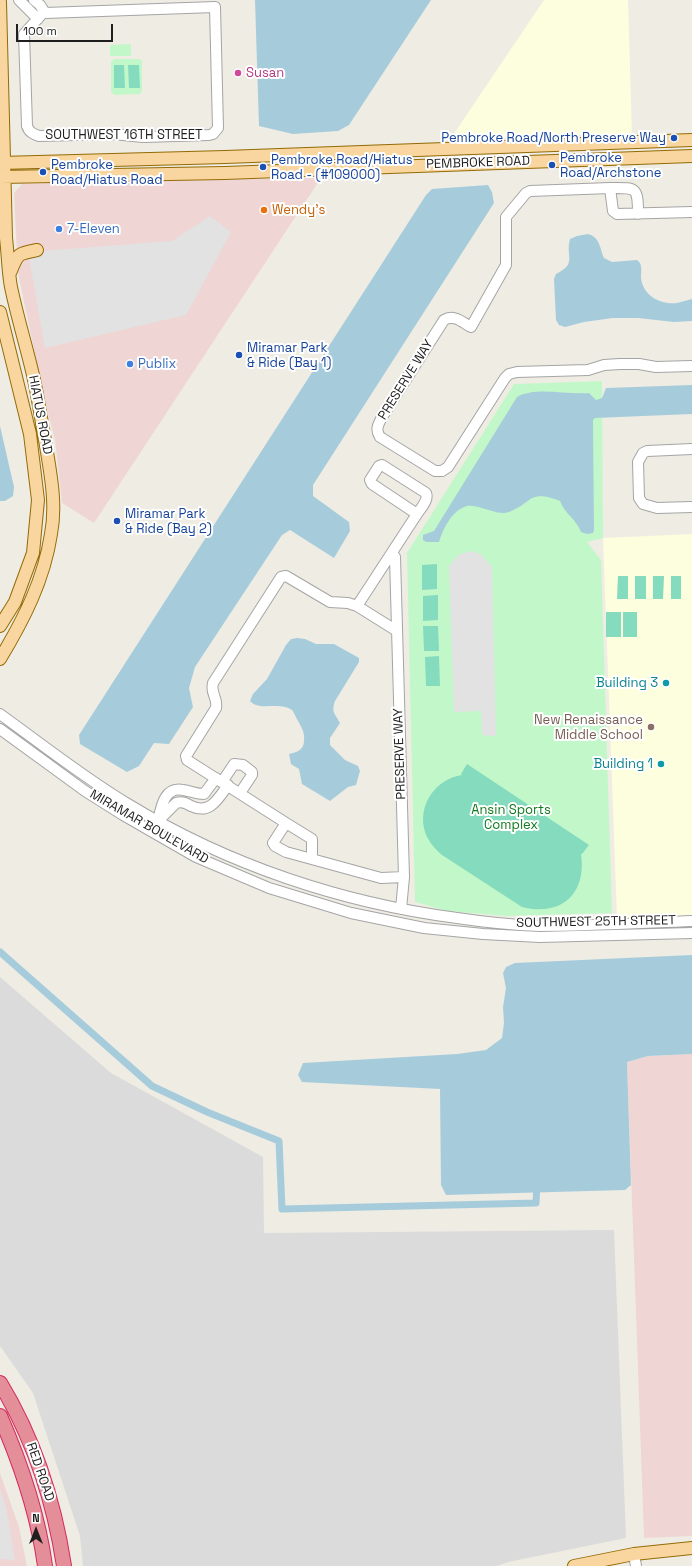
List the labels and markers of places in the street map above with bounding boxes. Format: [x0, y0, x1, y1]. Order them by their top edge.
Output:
place label: Susan [246, 65, 284, 81]
marker: Susan [233, 68, 243, 78]
place label: Pembroke Road/North Preserve Way [441, 130, 666, 146]
marker: Pembroke Road/North Preserve Way [669, 133, 679, 143]
place label: Pembroke Road/Archstone [560, 150, 661, 181]
place label: Pembroke Road/Hiatus Road - (#109000) [271, 152, 413, 183]
place label: Pembroke Road/Hiatus Road [51, 157, 163, 188]
marker: Pembroke Road/Archstone [547, 160, 557, 170]
marker: Pembroke Road/Hiatus Road - (#109000) [258, 162, 268, 172]
marker: Pembroke Road/Hiatus Road [38, 167, 48, 177]
place label: Wendy's [272, 202, 325, 218]
marker: Wendy's [259, 205, 269, 215]
place label: 7-Eleven [67, 221, 120, 237]
marker: 7-Eleven [54, 224, 64, 234]
place label: Miramar Park & Ride (Bay 1) [247, 340, 331, 371]
marker: Miramar Park & Ride (Bay 1) [234, 350, 244, 360]
place label: Publix [138, 356, 176, 372]
marker: Publix [125, 359, 135, 369]
place label: Miramar Park & Ride (Bay 2) [125, 506, 212, 537]
marker: Miramar Park & Ride (Bay 2) [112, 516, 122, 526]
place label: Building 3 [596, 675, 658, 691]
marker: Building 3 [661, 678, 671, 688]
place label: New Renaissance Middle School [534, 712, 643, 743]
marker: New Renaissance Middle School [646, 722, 656, 732]
place label: Building 1 [593, 756, 653, 772]
marker: Building 1 [656, 759, 666, 769]

